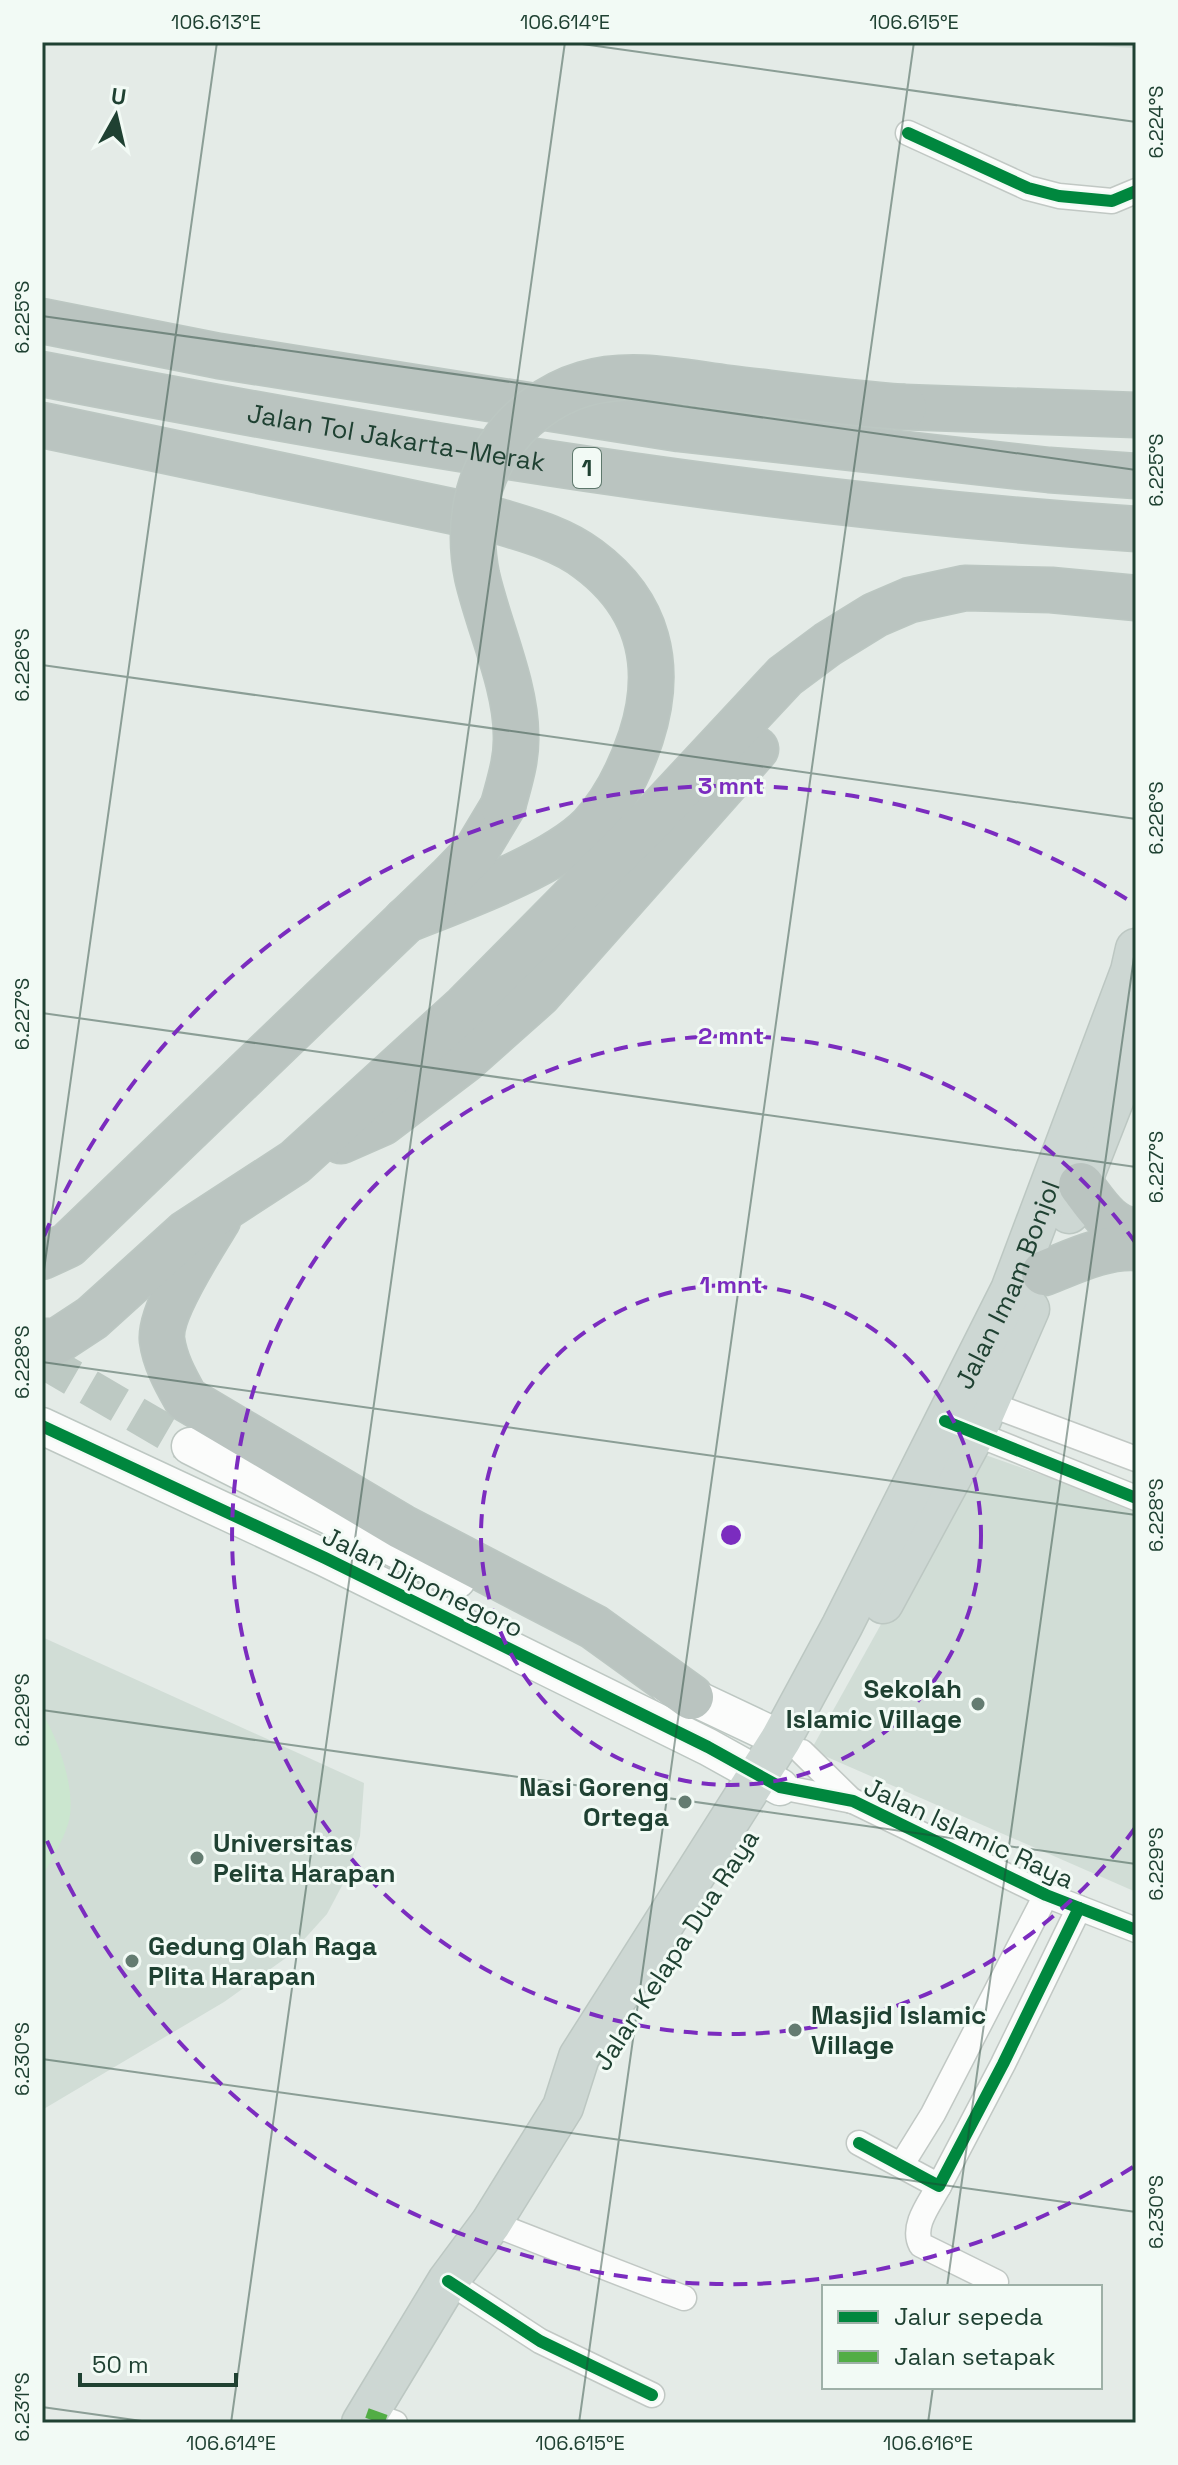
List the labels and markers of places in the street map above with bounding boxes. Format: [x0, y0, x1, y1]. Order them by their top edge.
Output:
centre of rings [717, 1521, 745, 1549]
place label: Sekolah Islamic Village [786, 1672, 962, 1736]
marker: Sekolah Islamic Village [969, 1695, 987, 1713]
place label: Nasi Goreng Ortega [519, 1770, 669, 1834]
marker: Nasi Goreng Ortega [676, 1793, 694, 1811]
place label: Universitas Pelita Harapan [213, 1826, 395, 1890]
marker: Universitas Pelita Harapan [188, 1849, 206, 1867]
place label: Gedung Olah Raga Plita Harapan [148, 1929, 377, 1993]
marker: Gedung Olah Raga Plita Harapan [123, 1952, 141, 1970]
place label: Masjid Islamic Village [811, 1998, 986, 2062]
marker: Masjid Islamic Village [786, 2021, 804, 2039]

